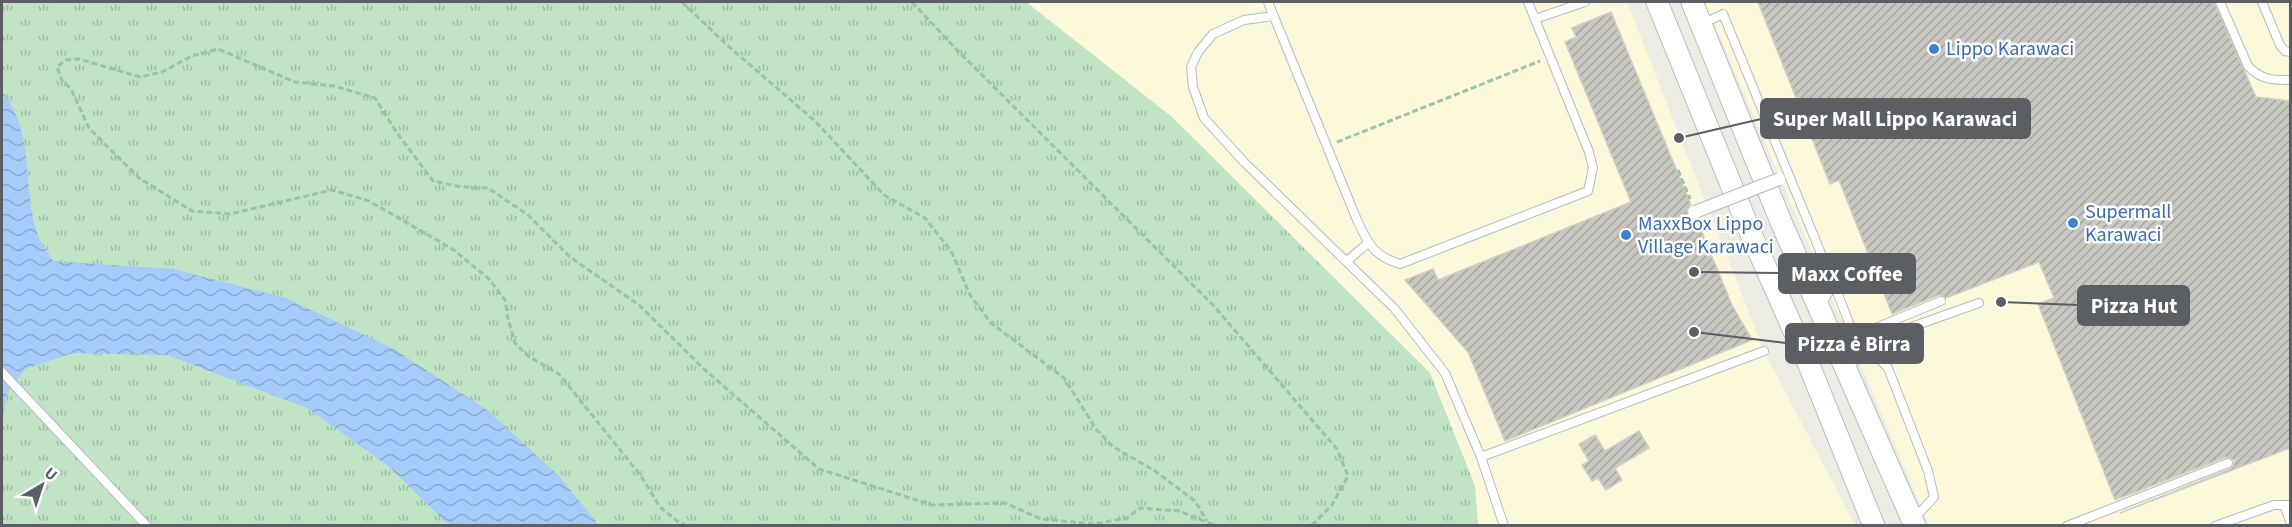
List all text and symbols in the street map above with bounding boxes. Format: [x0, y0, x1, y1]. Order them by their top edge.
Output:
place label: Lippo Karawaci [1946, 35, 2074, 63]
marker: Lippo Karawaci [1927, 42, 1941, 56]
callout: Super Mall Lippo Karawaci [1761, 99, 2030, 138]
text: Super Mall Lippo Karawaci [1773, 104, 2017, 134]
place label: Supermall Karawaci [2085, 198, 2171, 249]
place label: MaxxBox Lippo Village Karawaci [1638, 210, 1774, 261]
marker: Supermall Karawaci [2066, 216, 2080, 230]
marker: MaxxBox Lippo Village Karawaci [1619, 228, 1633, 242]
callout: Maxx Coffee [1779, 254, 1915, 293]
text: Maxx Coffee [1791, 259, 1903, 289]
callout: Pizza Hut [2078, 286, 2189, 325]
text: Pizza Hut [2091, 291, 2177, 321]
callout: Pizza ė Birra [1786, 324, 1923, 363]
text: Pizza ė Birra [1797, 329, 1911, 359]
north arrow [12, 455, 72, 515]
text: U [40, 462, 62, 486]

